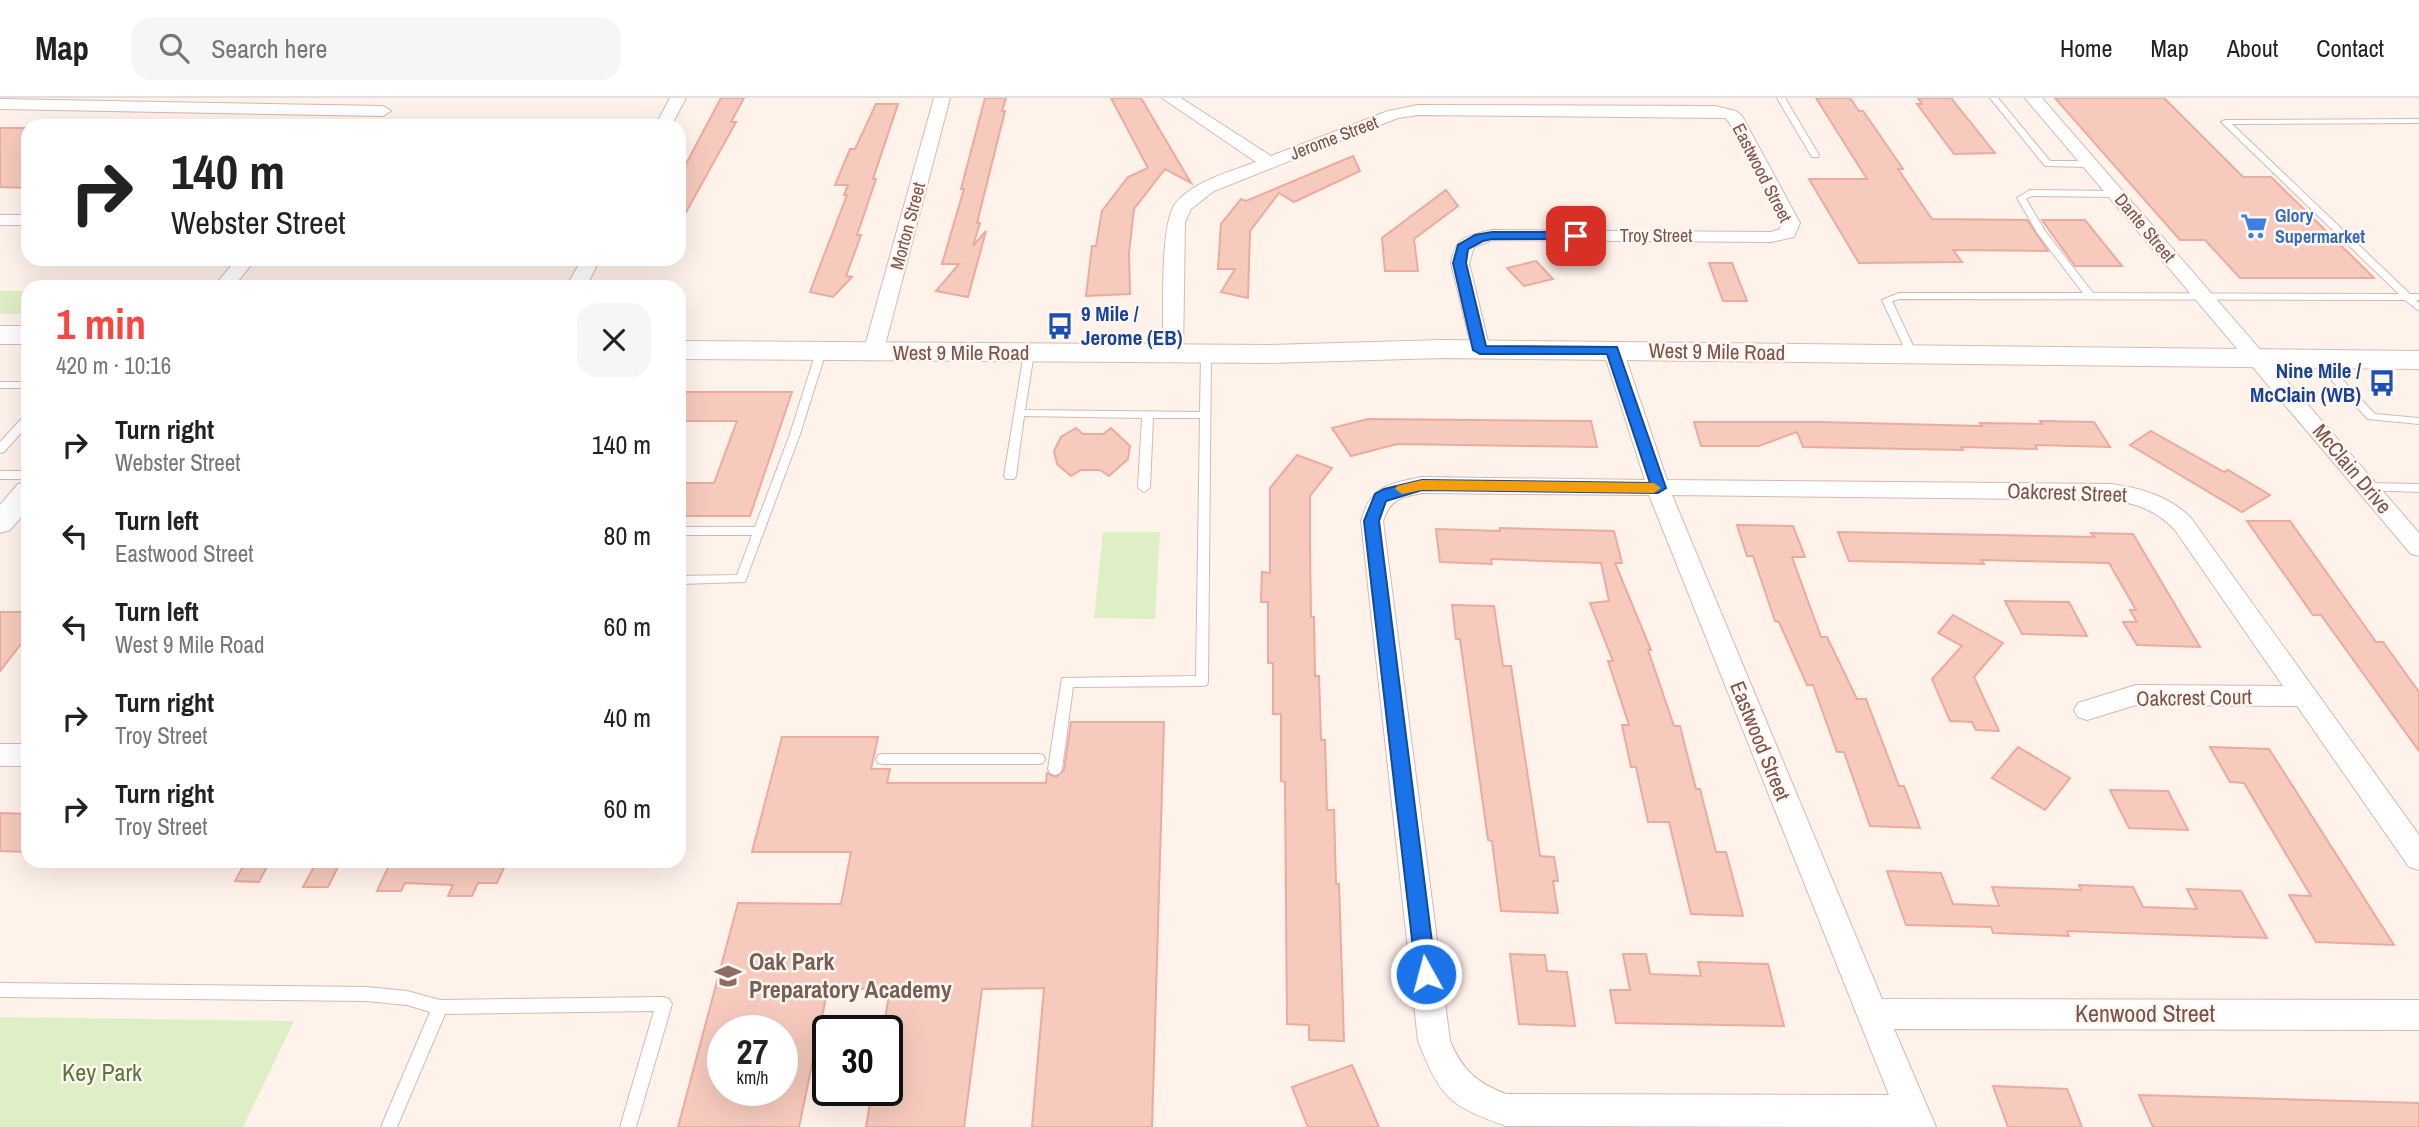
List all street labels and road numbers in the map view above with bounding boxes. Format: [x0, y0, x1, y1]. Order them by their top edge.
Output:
street label: Jerome Street [1286, 109, 1382, 166]
street label: Eastwood Street [1727, 119, 1798, 227]
street label: Morton Street [884, 179, 931, 272]
street label: Dante Street [2109, 188, 2182, 267]
street label: Troy Street [1620, 223, 1692, 248]
street label: West 9 Mile Road [1648, 336, 1786, 367]
street label: West 9 Mile Road [893, 338, 1029, 367]
street label: McClain Drive [2306, 418, 2399, 520]
street label: Oakcrest Street [2007, 476, 2128, 509]
street label: Eastwood Street [1723, 677, 1798, 805]
street label: Oakcrest Court [2136, 682, 2252, 713]
street label: Kenwood Street [2075, 997, 2216, 1029]

